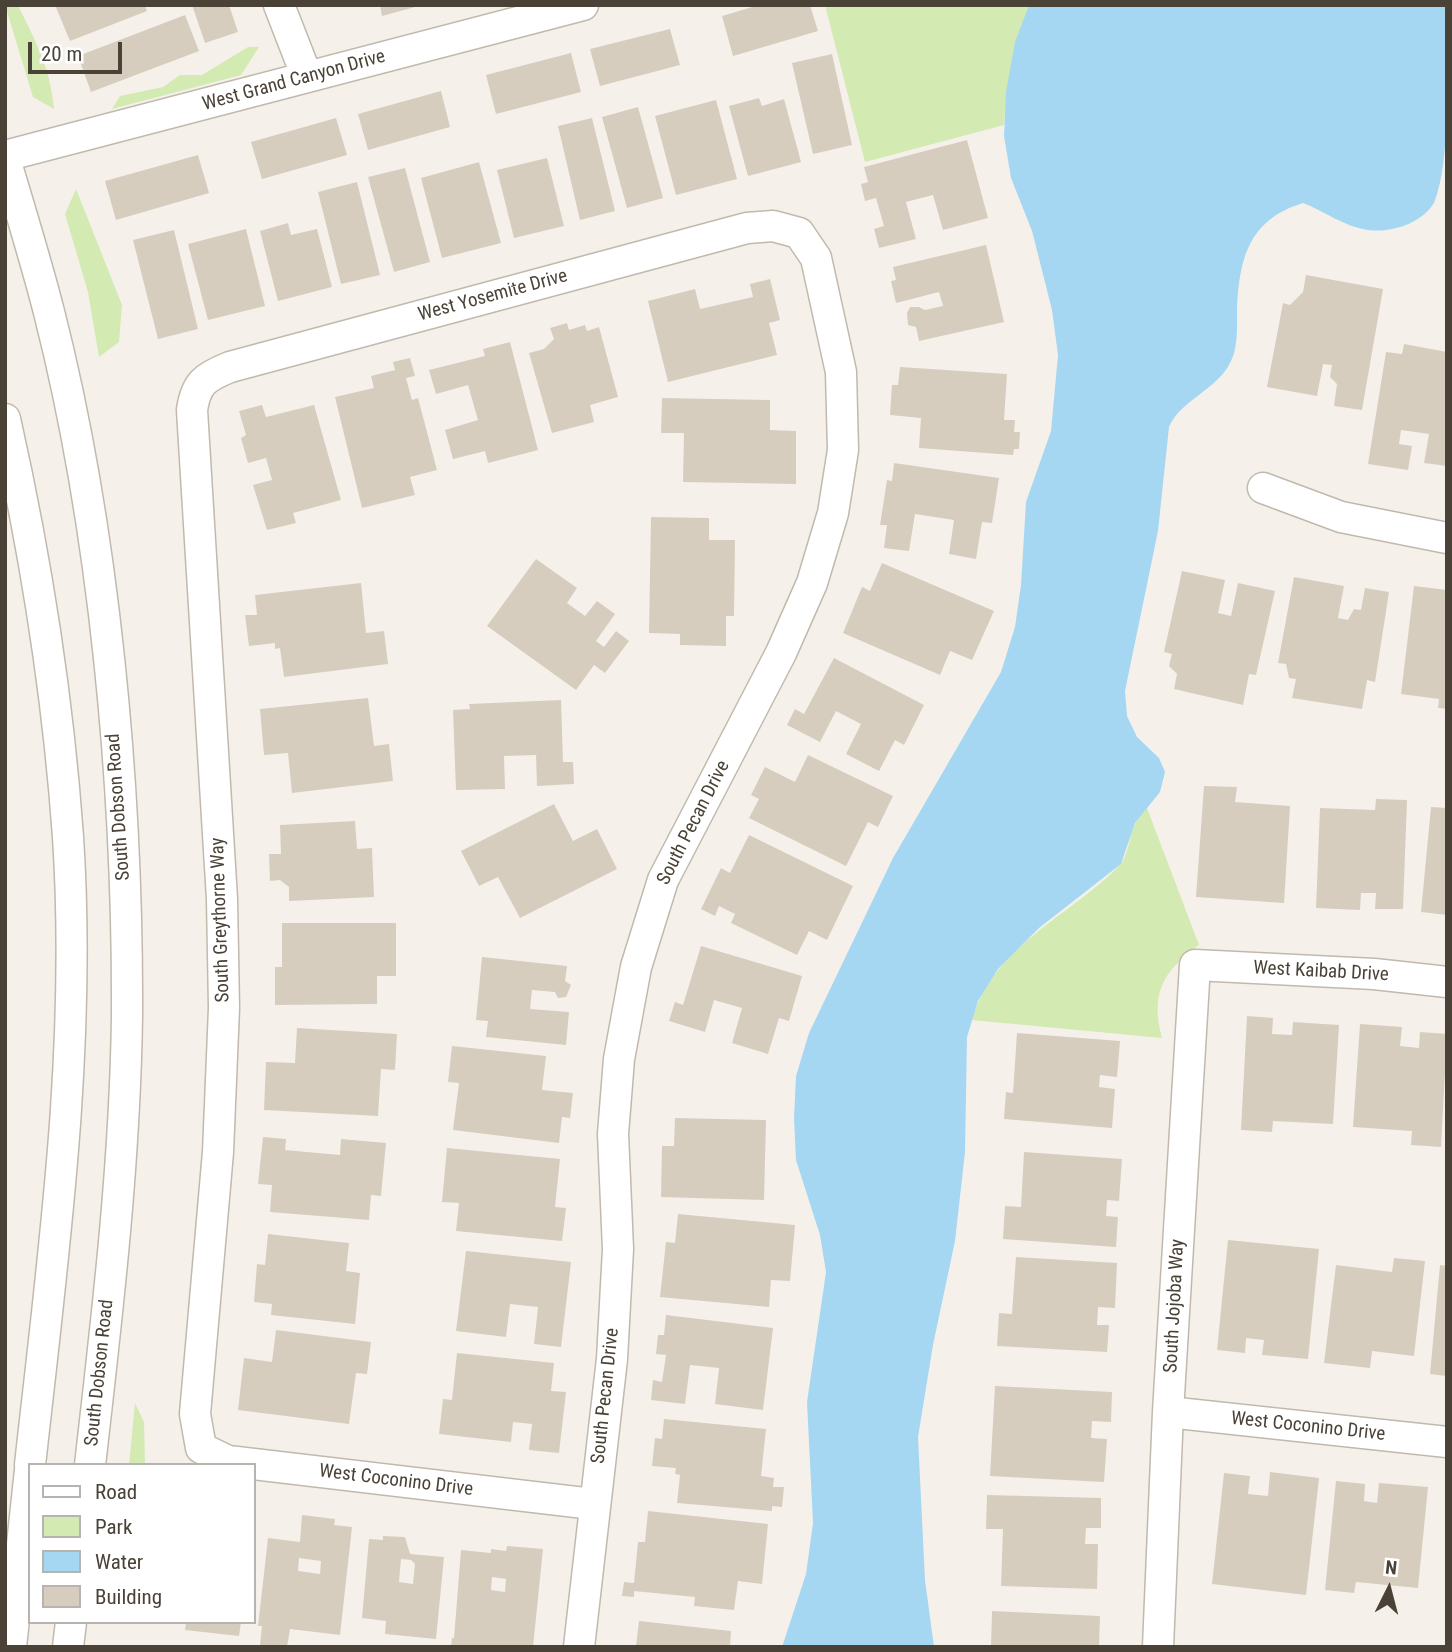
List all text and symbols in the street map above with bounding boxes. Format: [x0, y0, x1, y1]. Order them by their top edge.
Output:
scale bar [32, 28, 126, 72]
text: 20 m [41, 42, 82, 66]
street label: West Grand Canyon Drive [200, 46, 388, 116]
street label: West Yosemite Drive [416, 265, 570, 327]
street label: South Dobson Road [102, 733, 136, 881]
street label: South Pecan Drive [653, 757, 735, 889]
street label: South Greythorne Way [207, 837, 235, 1003]
street label: West Kaibab Drive [1253, 957, 1389, 987]
street label: South Jojoba Way [1160, 1238, 1190, 1374]
street label: South Dobson Road [81, 1299, 119, 1447]
street label: South Pecan Drive [588, 1327, 624, 1465]
street label: West Coconino Drive [1230, 1408, 1386, 1446]
street label: West Coconino Drive [318, 1460, 474, 1502]
legend [28, 1463, 256, 1624]
text: Road [95, 1480, 137, 1504]
text: Park [95, 1515, 132, 1539]
text: Water [95, 1550, 143, 1574]
north arrow [1354, 1554, 1424, 1624]
text: N [1384, 1556, 1398, 1580]
text: Building [95, 1585, 162, 1609]

